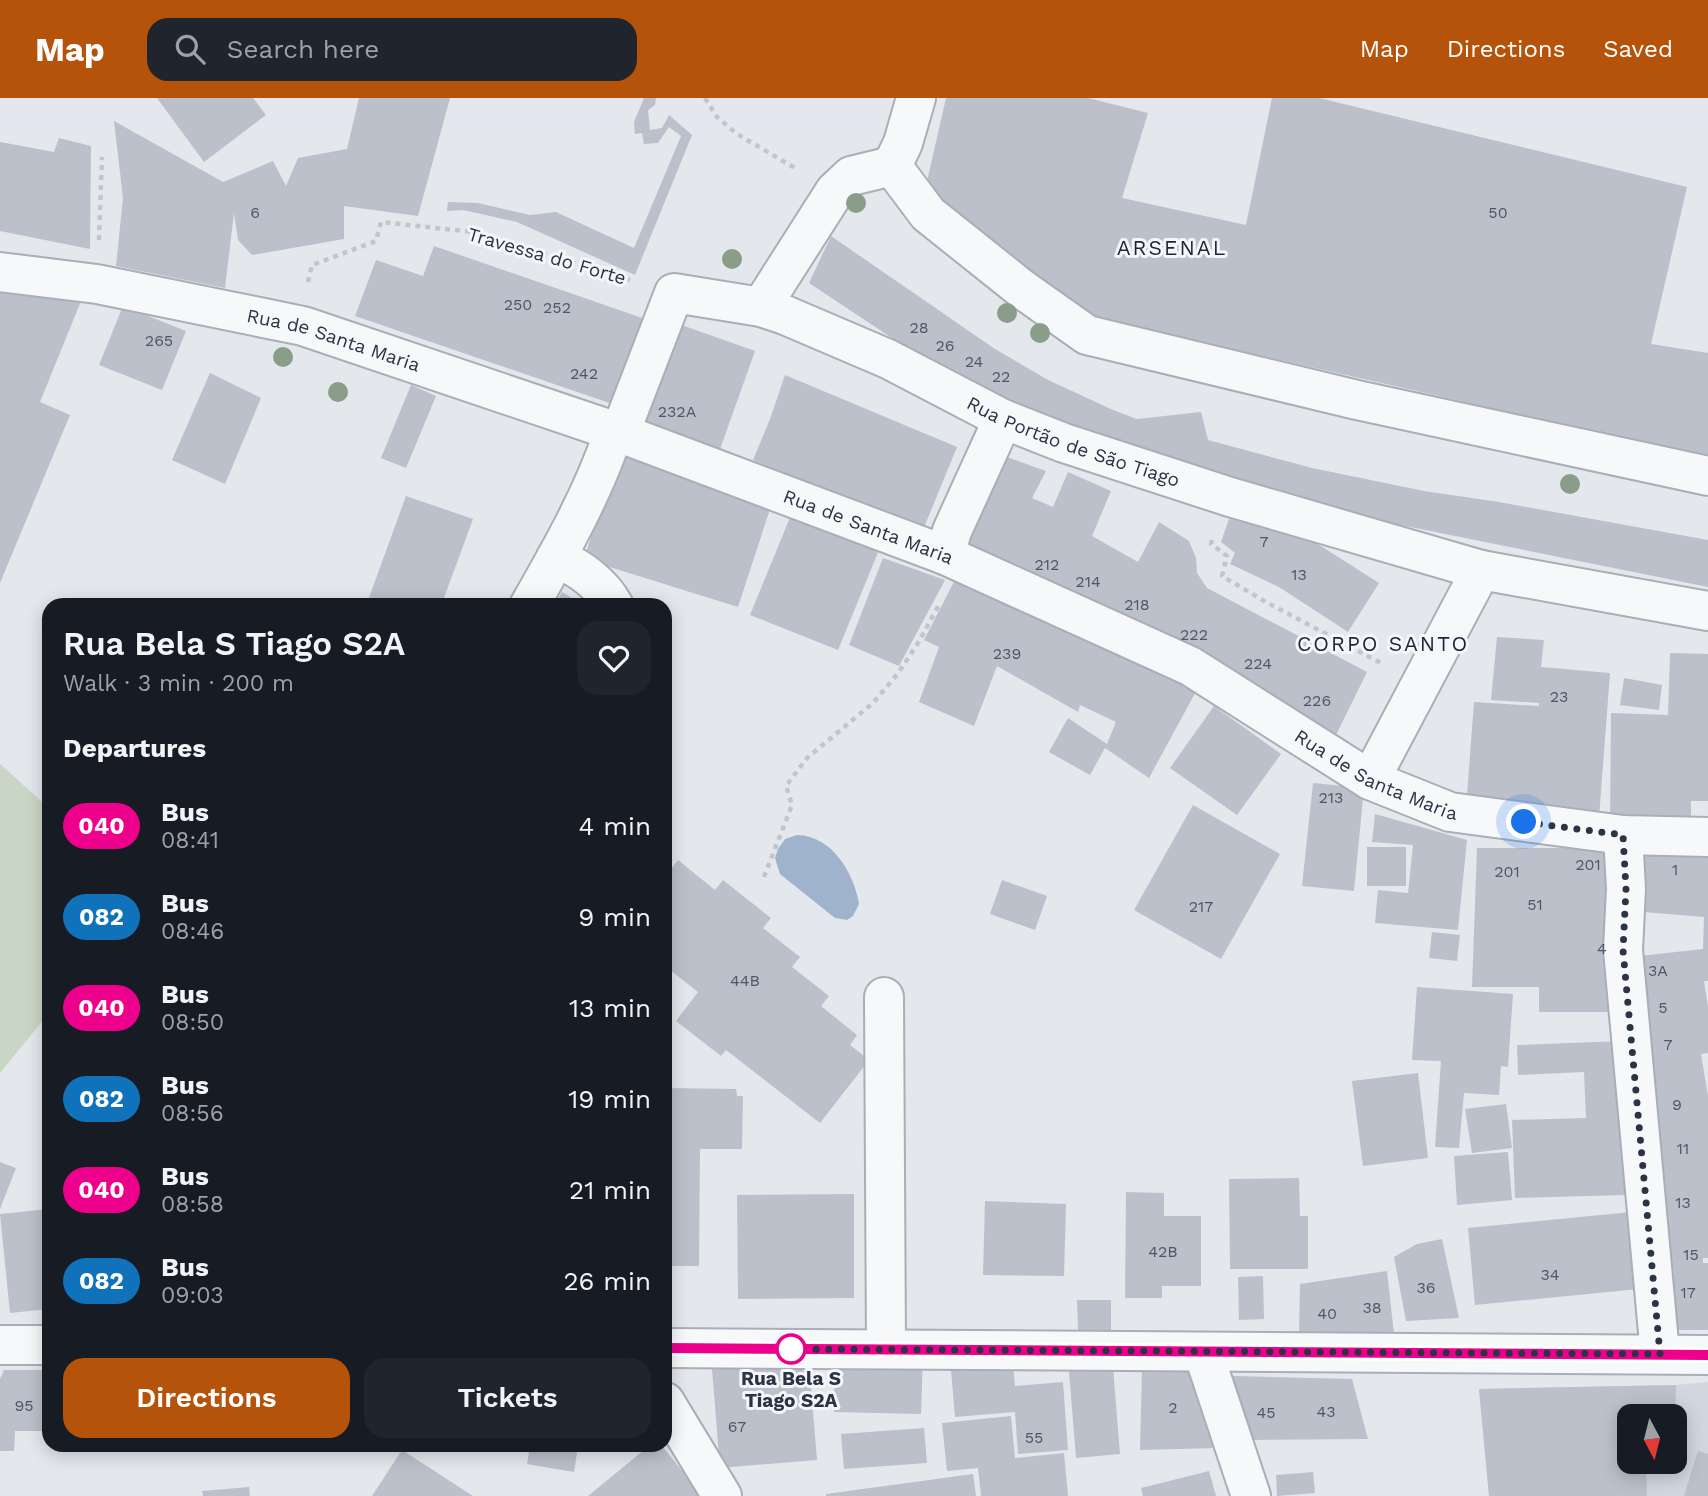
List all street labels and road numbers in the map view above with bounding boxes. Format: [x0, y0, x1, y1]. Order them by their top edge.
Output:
street label: Travessa do Forte [465, 222, 629, 290]
street label: Rua de Santa Maria [245, 303, 423, 376]
street label: Rua Portão de São Tiago [963, 391, 1183, 491]
street label: Rua de Santa Maria [780, 484, 958, 569]
street label: Rua de Santa Maria [1291, 724, 1459, 824]

